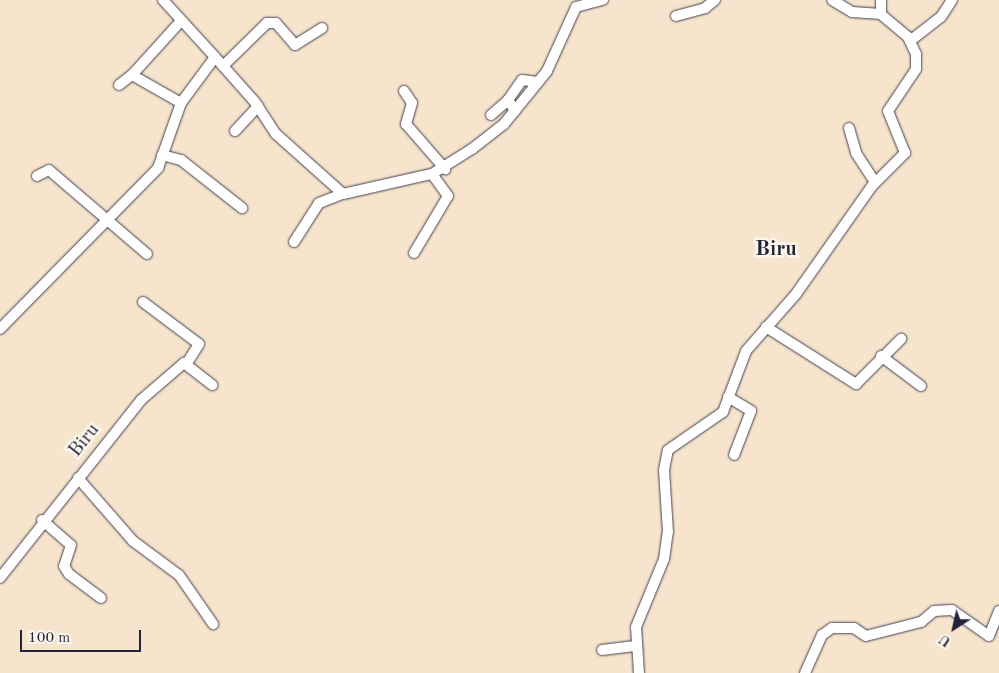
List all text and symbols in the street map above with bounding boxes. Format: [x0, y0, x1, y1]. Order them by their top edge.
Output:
district label: Biru [755, 237, 797, 263]
street label: Biru [65, 420, 105, 462]
north arrow [929, 603, 979, 653]
scale bar [22, 620, 144, 652]
text: 100 m [28, 631, 70, 646]
text: U [937, 631, 954, 649]

